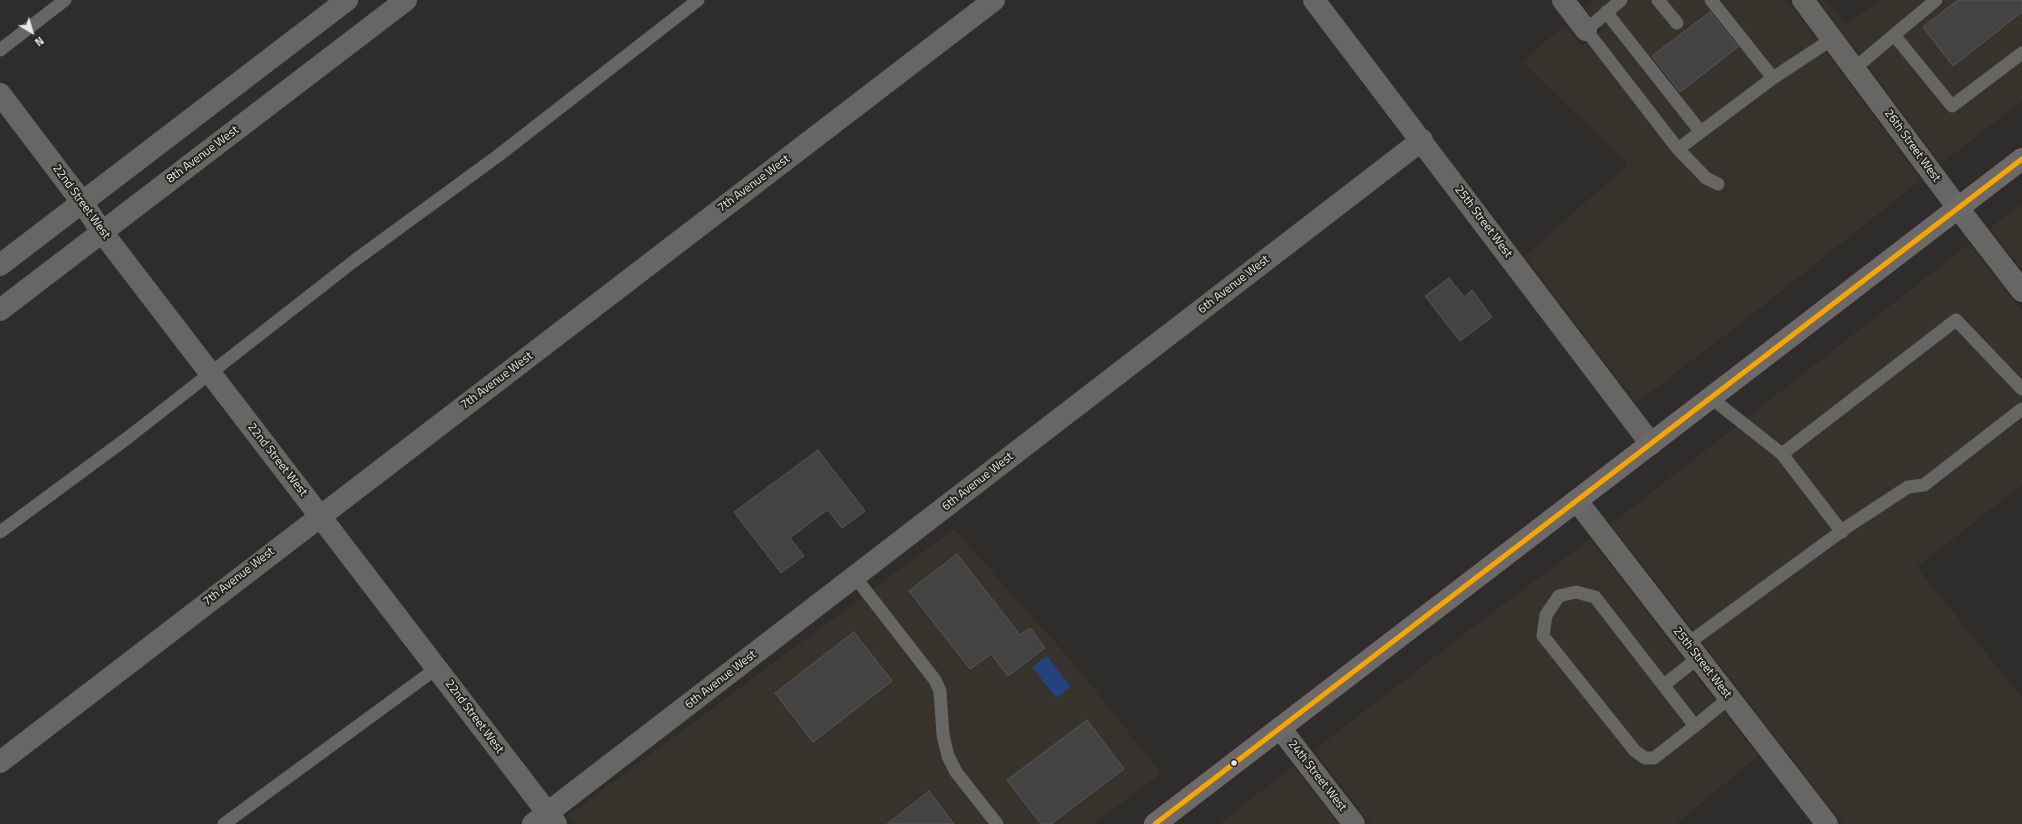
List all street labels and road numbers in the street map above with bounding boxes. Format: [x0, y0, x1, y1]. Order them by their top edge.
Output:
street label: 26th Street West [1881, 107, 1943, 185]
street label: 8th Avenue West [164, 123, 242, 187]
street label: 7th Avenue West [715, 152, 793, 216]
street label: 22nd Street West [49, 162, 113, 242]
street label: 25th Street West [1451, 183, 1515, 261]
street label: 6th Avenue West [1196, 253, 1272, 317]
street label: 7th Avenue West [458, 349, 536, 413]
street label: 22nd Street West [244, 421, 310, 499]
street label: 6th Avenue West [940, 450, 1016, 514]
street label: 7th Avenue West [201, 545, 277, 609]
street label: 25th Street West [1670, 624, 1734, 702]
street label: 6th Avenue West [683, 648, 759, 712]
street label: 22nd Street West [442, 677, 506, 757]
street label: 24th Street West [1285, 737, 1349, 815]

